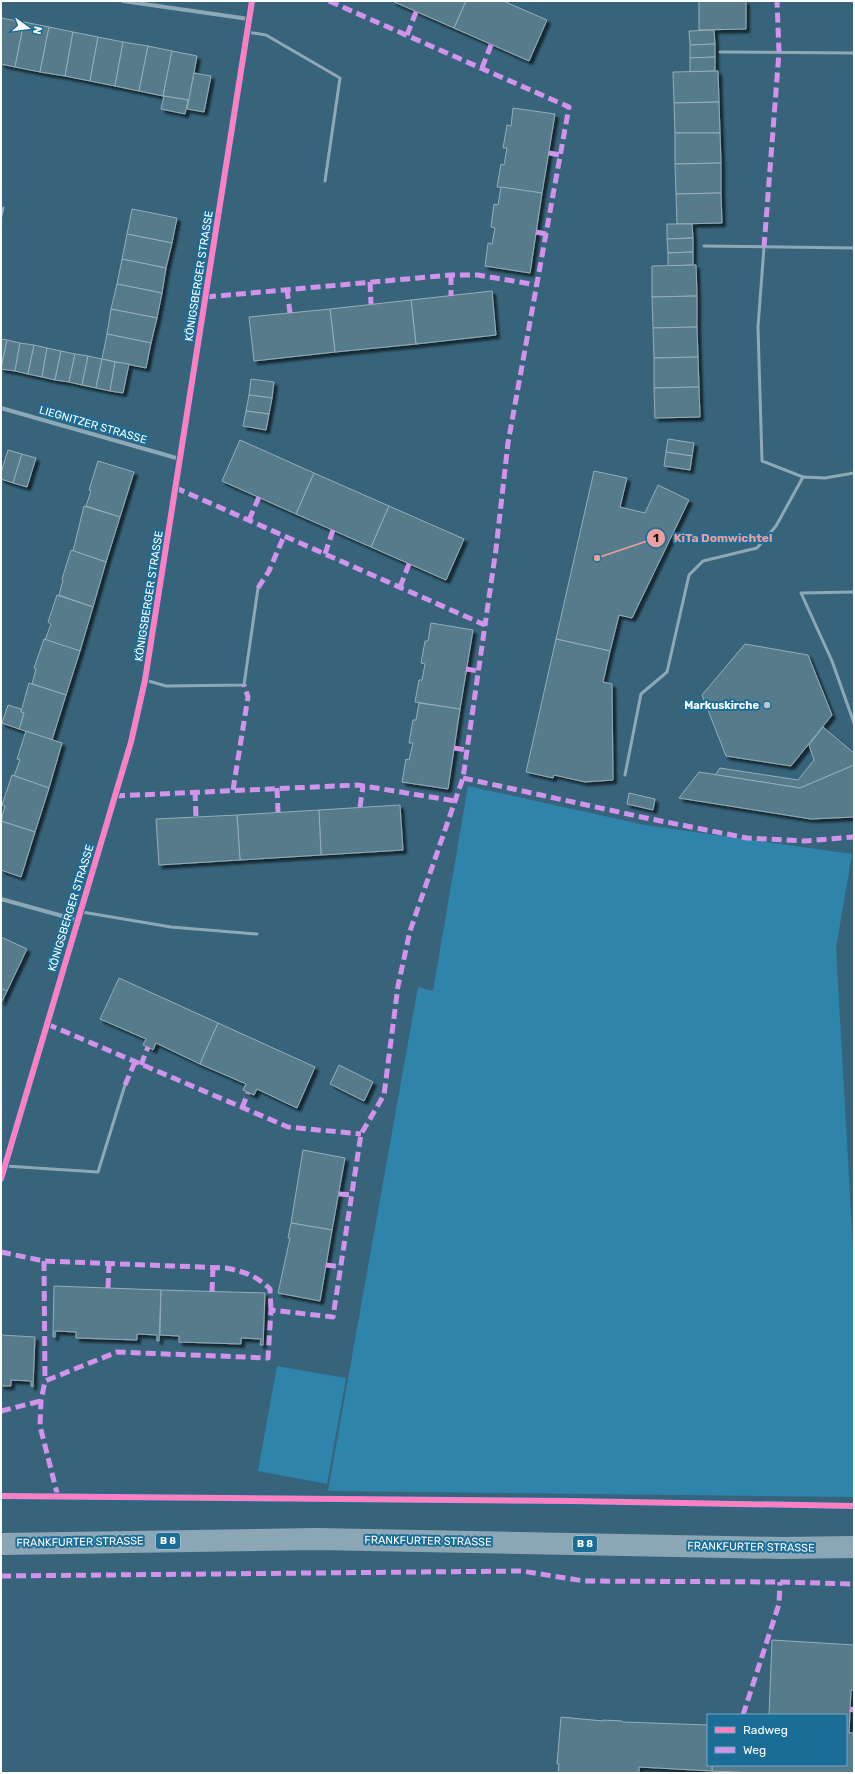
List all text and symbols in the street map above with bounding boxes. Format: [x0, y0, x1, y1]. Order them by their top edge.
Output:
north arrow [8, 8, 48, 48]
text: N [30, 25, 44, 36]
street label: KÖNIGSBERGER STRASSE [182, 210, 216, 342]
street label: LIEGNITZER STRASSE [38, 403, 149, 447]
callout: KiTa Domwichtel [646, 526, 780, 550]
street label: KÖNIGSBERGER STRASSE [132, 530, 166, 662]
text: 1 [653, 531, 659, 545]
text: KiTa Domwichtel [674, 531, 772, 545]
place label: Markuskirche [684, 699, 759, 712]
marker: Markuskirche [762, 700, 772, 710]
street label: KÖNIGSBERGER STRASSE [46, 843, 97, 973]
road number: B 8 [156, 1533, 180, 1549]
street label: FRANKFURTER STRASSE [364, 1533, 492, 1549]
street label: FRANKFURTER STRASSE [16, 1534, 144, 1550]
road number: B 8 [573, 1536, 597, 1552]
street label: FRANKFURTER STRASSE [687, 1539, 815, 1555]
legend [707, 1714, 847, 1766]
text: Radweg [743, 1723, 788, 1737]
text: Weg [743, 1743, 766, 1757]

